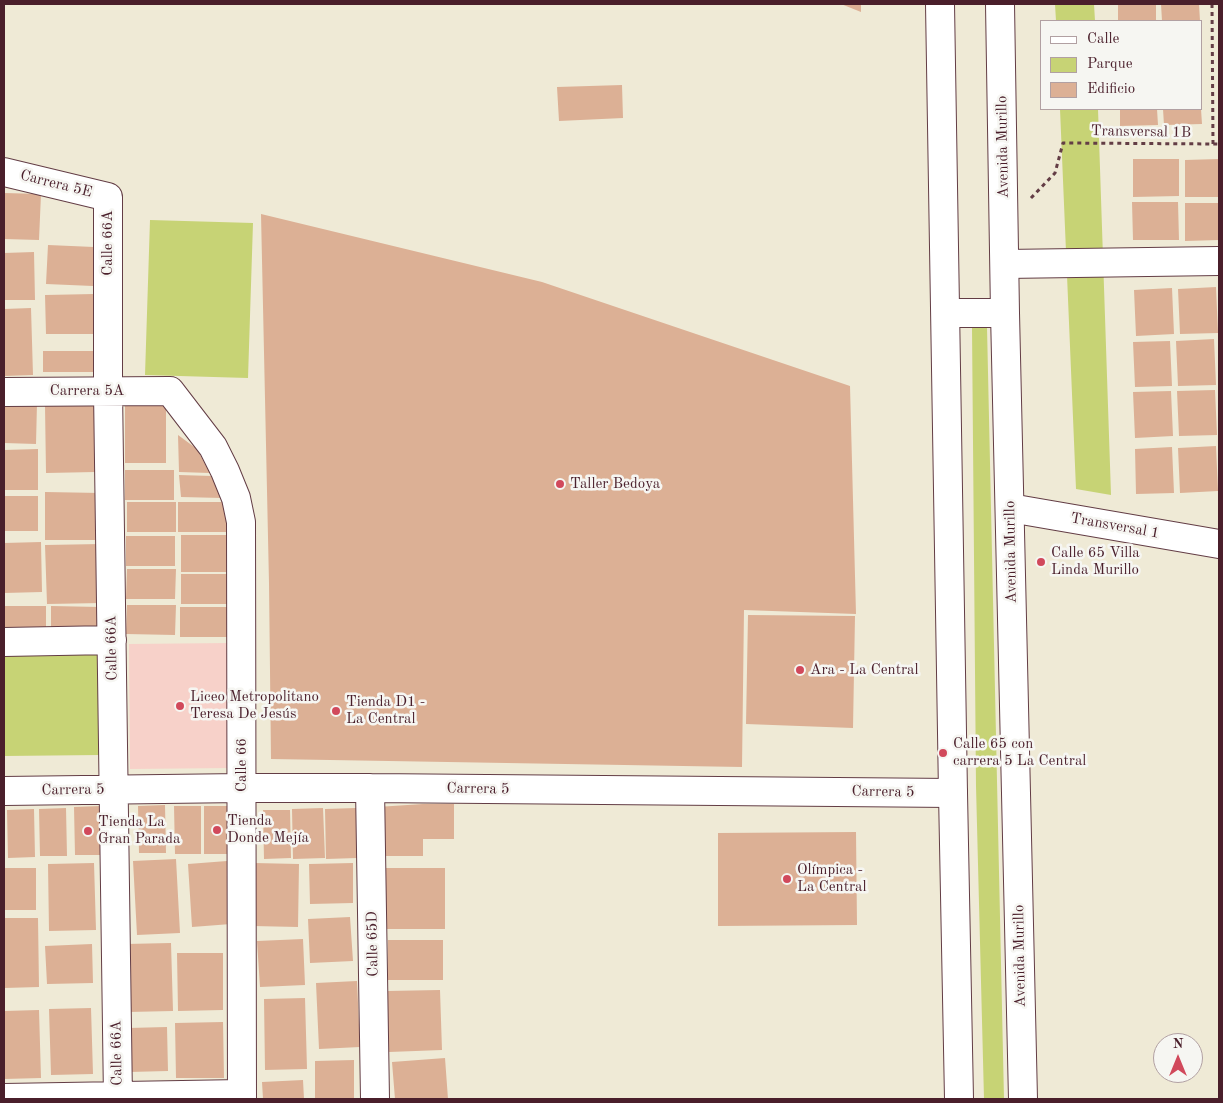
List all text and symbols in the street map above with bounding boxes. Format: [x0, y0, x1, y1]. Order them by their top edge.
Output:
legend [1040, 20, 1203, 110]
text: Calle [1087, 32, 1119, 47]
text: Parque [1087, 57, 1133, 72]
text: Edificio [1087, 82, 1135, 97]
street label: Avenida Murillo [993, 96, 1013, 198]
street label: Transversal 1B [1091, 122, 1191, 142]
street label: Carrera 5E [18, 166, 94, 202]
street label: Calle 66A [99, 210, 117, 276]
street label: Carrera 5A [50, 382, 124, 400]
place label: Taller Bedoya [570, 475, 660, 493]
marker: Taller Bedoya [554, 478, 566, 490]
street label: Avenida Murillo [1001, 501, 1021, 603]
street label: Transversal 1 [1069, 509, 1161, 543]
place label: Calle 65 Villa Linda Murillo [1051, 544, 1140, 579]
marker: Calle 65 Villa Linda Murillo [1035, 556, 1047, 568]
street label: Calle 66A [102, 615, 122, 681]
place label: Ara - La Central [810, 661, 919, 679]
marker: Ara - La Central [794, 664, 806, 676]
place label: Liceo Metropolitano Teresa De Jesús [190, 688, 319, 723]
place label: Tienda D1 - La Central [346, 693, 425, 728]
marker: Liceo Metropolitano Teresa De Jesús [174, 700, 186, 712]
marker: Tienda D1 - La Central [330, 705, 342, 717]
place label: Calle 65 con carrera 5 La Central [953, 735, 1086, 770]
street label: Calle 66 [233, 738, 251, 792]
marker: Calle 65 con carrera 5 La Central [937, 747, 949, 759]
street label: Carrera 5 [446, 779, 510, 799]
street label: Carrera 5 [41, 780, 105, 800]
street label: Carrera 5 [851, 782, 915, 802]
place label: Tienda Donde Mejía [227, 812, 309, 847]
place label: Tienda La Gran Parada [98, 813, 180, 848]
marker: Tienda Donde Mejía [211, 824, 223, 836]
marker: Tienda La Gran Parada [82, 825, 94, 837]
place label: Olímpica - La Central [797, 861, 867, 896]
marker: Olímpica - La Central [781, 873, 793, 885]
street label: Avenida Murillo [1010, 905, 1030, 1007]
street label: Calle 65D [363, 911, 383, 977]
street label: Calle 66A [107, 1020, 127, 1086]
north arrow [1153, 1033, 1203, 1083]
text: N [1173, 1037, 1183, 1051]

